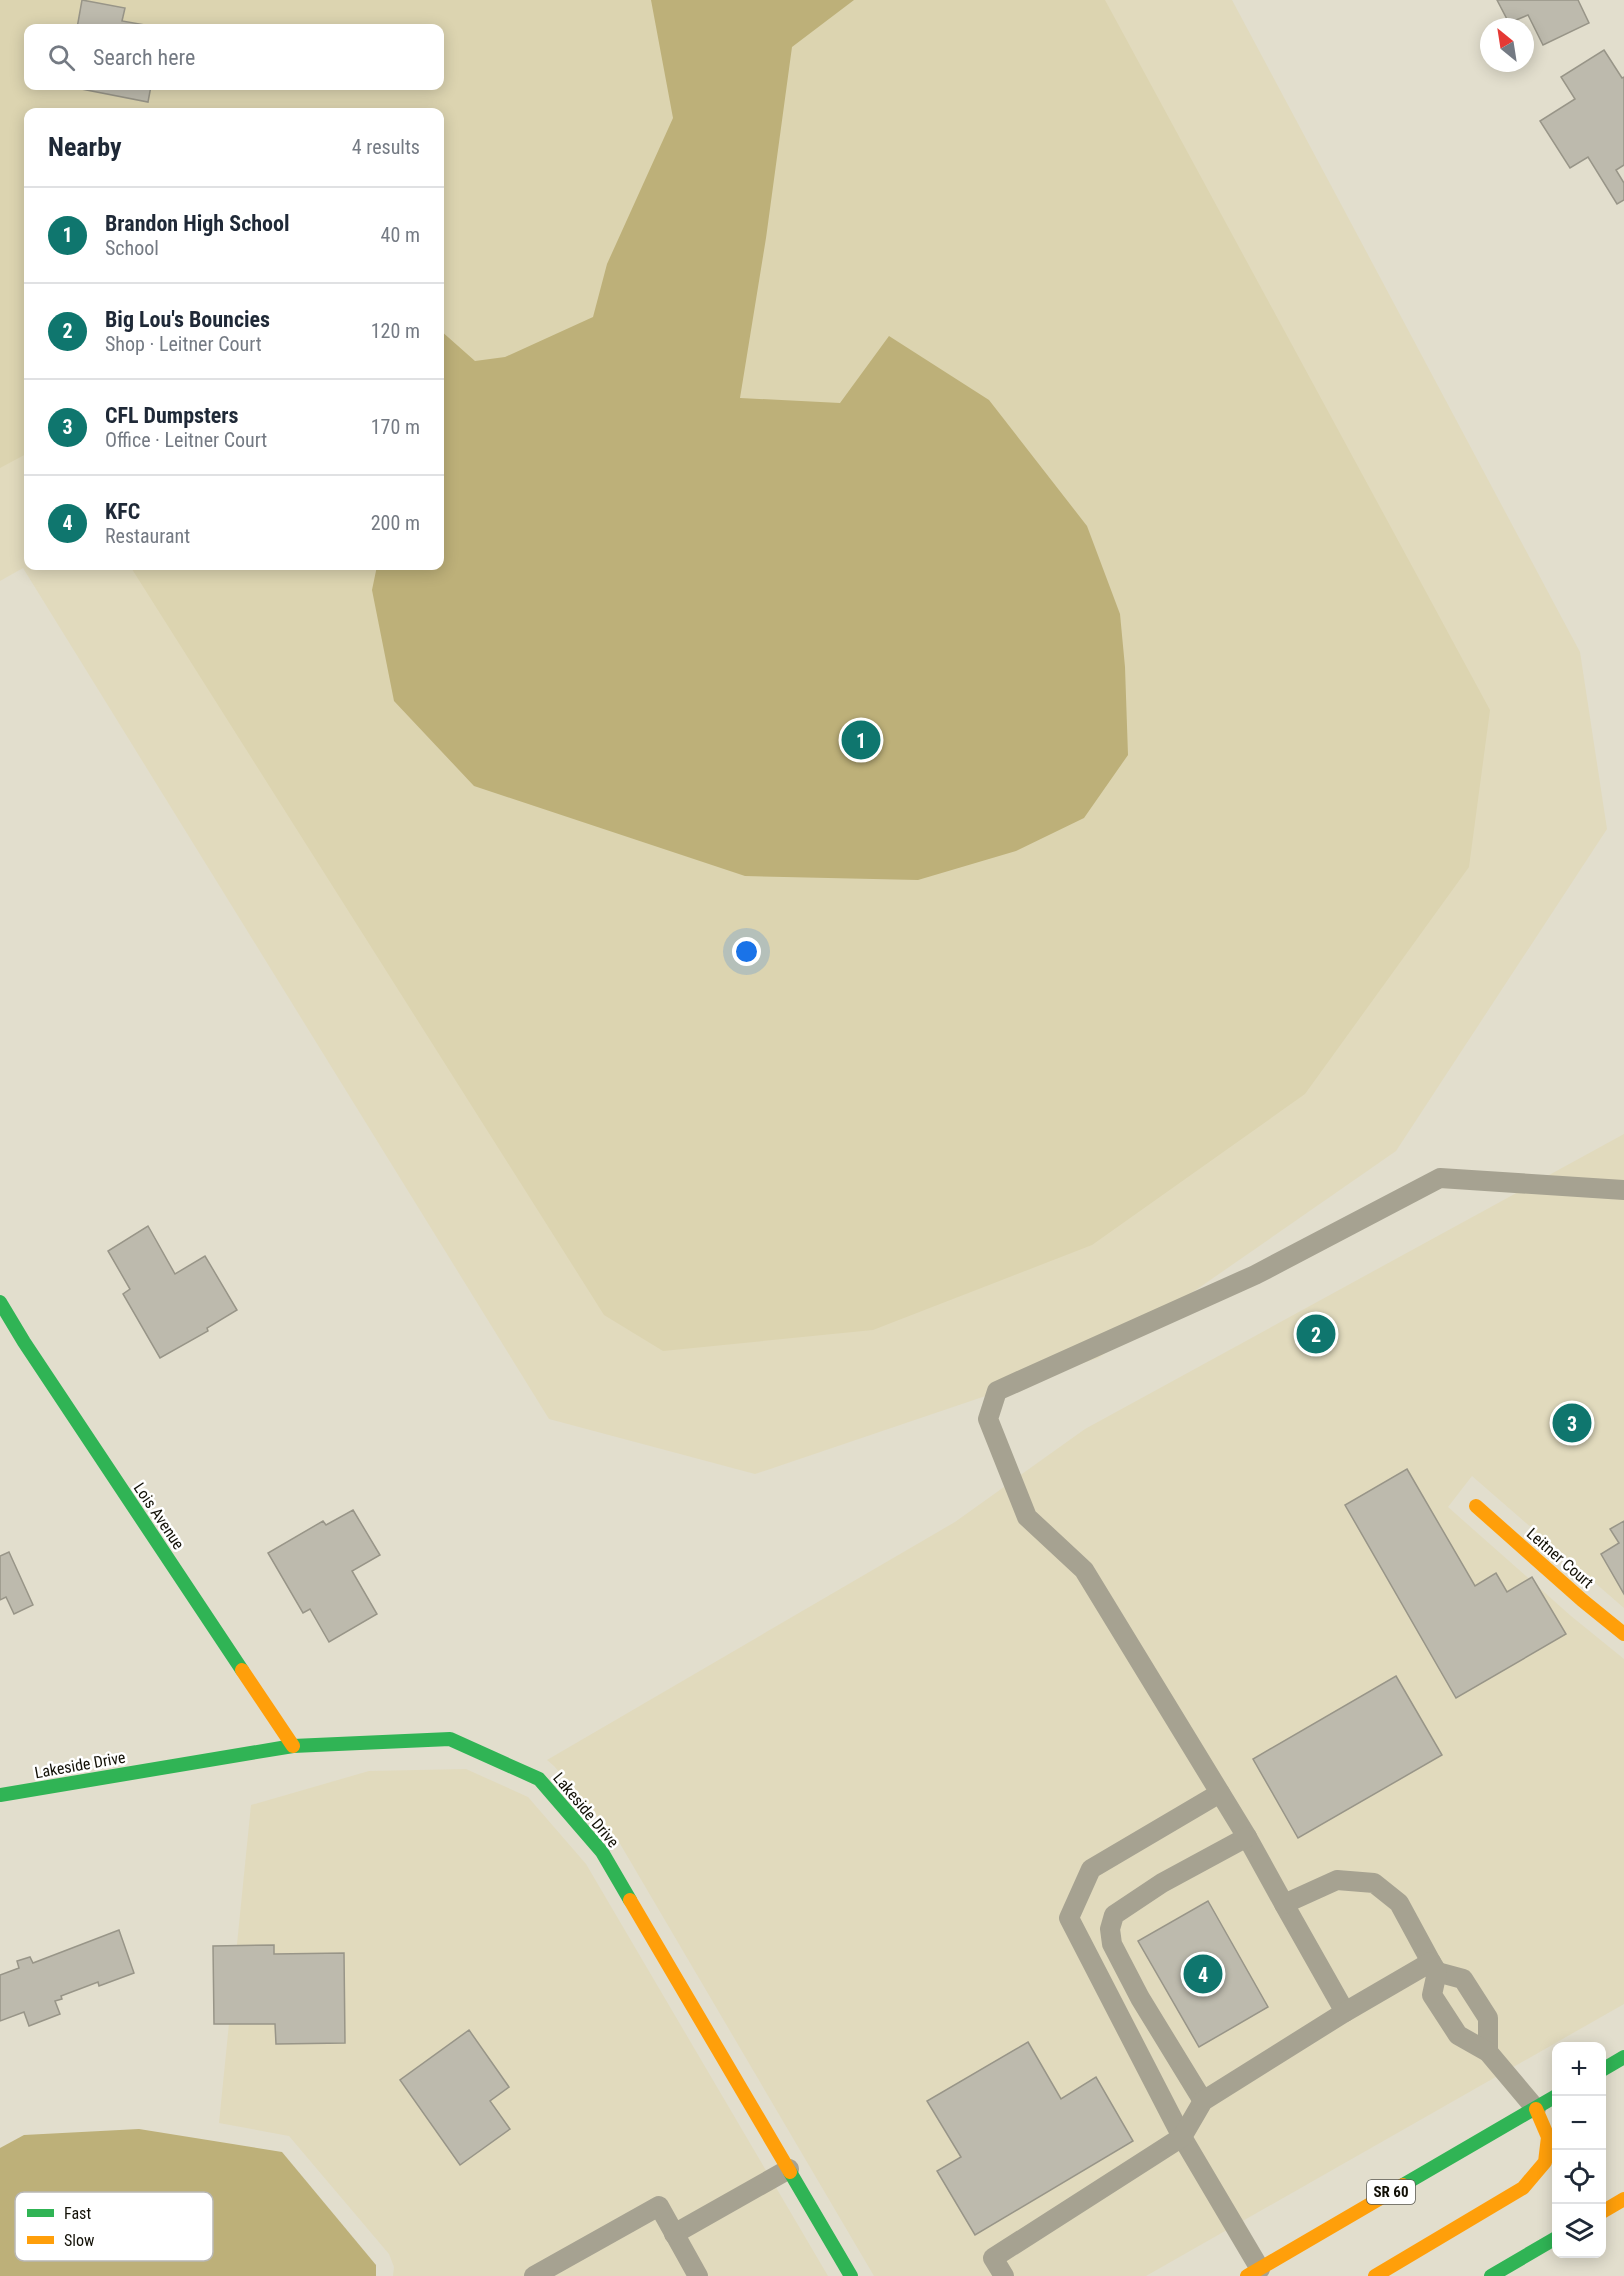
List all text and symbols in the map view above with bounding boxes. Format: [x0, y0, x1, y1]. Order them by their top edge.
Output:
north arrow [1480, 18, 1534, 72]
search box [24, 24, 444, 90]
icon: search [45, 41, 78, 74]
text: Search here [93, 45, 195, 70]
text: Nearby [48, 132, 122, 162]
text: 4 results [352, 135, 420, 159]
text: Brandon High School [105, 211, 290, 236]
text: 1 [62, 223, 73, 247]
text: 40 m [381, 223, 420, 247]
text: School [105, 236, 159, 260]
text: Big Lou's Bouncies [105, 307, 270, 332]
text: 2 [62, 319, 73, 343]
text: 120 m [371, 319, 420, 343]
text: Shop · Leitner Court [105, 332, 262, 356]
text: CFL Dumpsters [105, 403, 239, 428]
text: 3 [62, 415, 73, 439]
text: 170 m [371, 415, 420, 439]
text: Office · Leitner Court [105, 428, 267, 452]
text: KFC [105, 499, 140, 524]
text: 4 [62, 511, 73, 535]
text: 200 m [371, 511, 420, 535]
text: Restaurant [105, 524, 190, 548]
pin: 1 [842, 718, 880, 762]
your location [732, 937, 761, 966]
pin: 2 [1296, 1312, 1336, 1356]
pin: 3 [1552, 1400, 1592, 1446]
street label: Lois Avenue [130, 1479, 188, 1553]
street label: Leitner Court [1523, 1524, 1597, 1592]
street label: Lakeside Drive [33, 1748, 127, 1782]
street label: Lakeside Drive [549, 1769, 623, 1851]
pin: 4 [1184, 1952, 1222, 1996]
map controls [1552, 2042, 1606, 2258]
button: + [1552, 2042, 1606, 2096]
button: − [1552, 2096, 1606, 2150]
button: locate [1552, 2150, 1606, 2204]
road number: SR 60 [1367, 2180, 1415, 2204]
legend [15, 2192, 213, 2261]
text: Fast [64, 2204, 91, 2223]
button: layers [1552, 2204, 1606, 2258]
text: Slow [64, 2231, 94, 2250]

